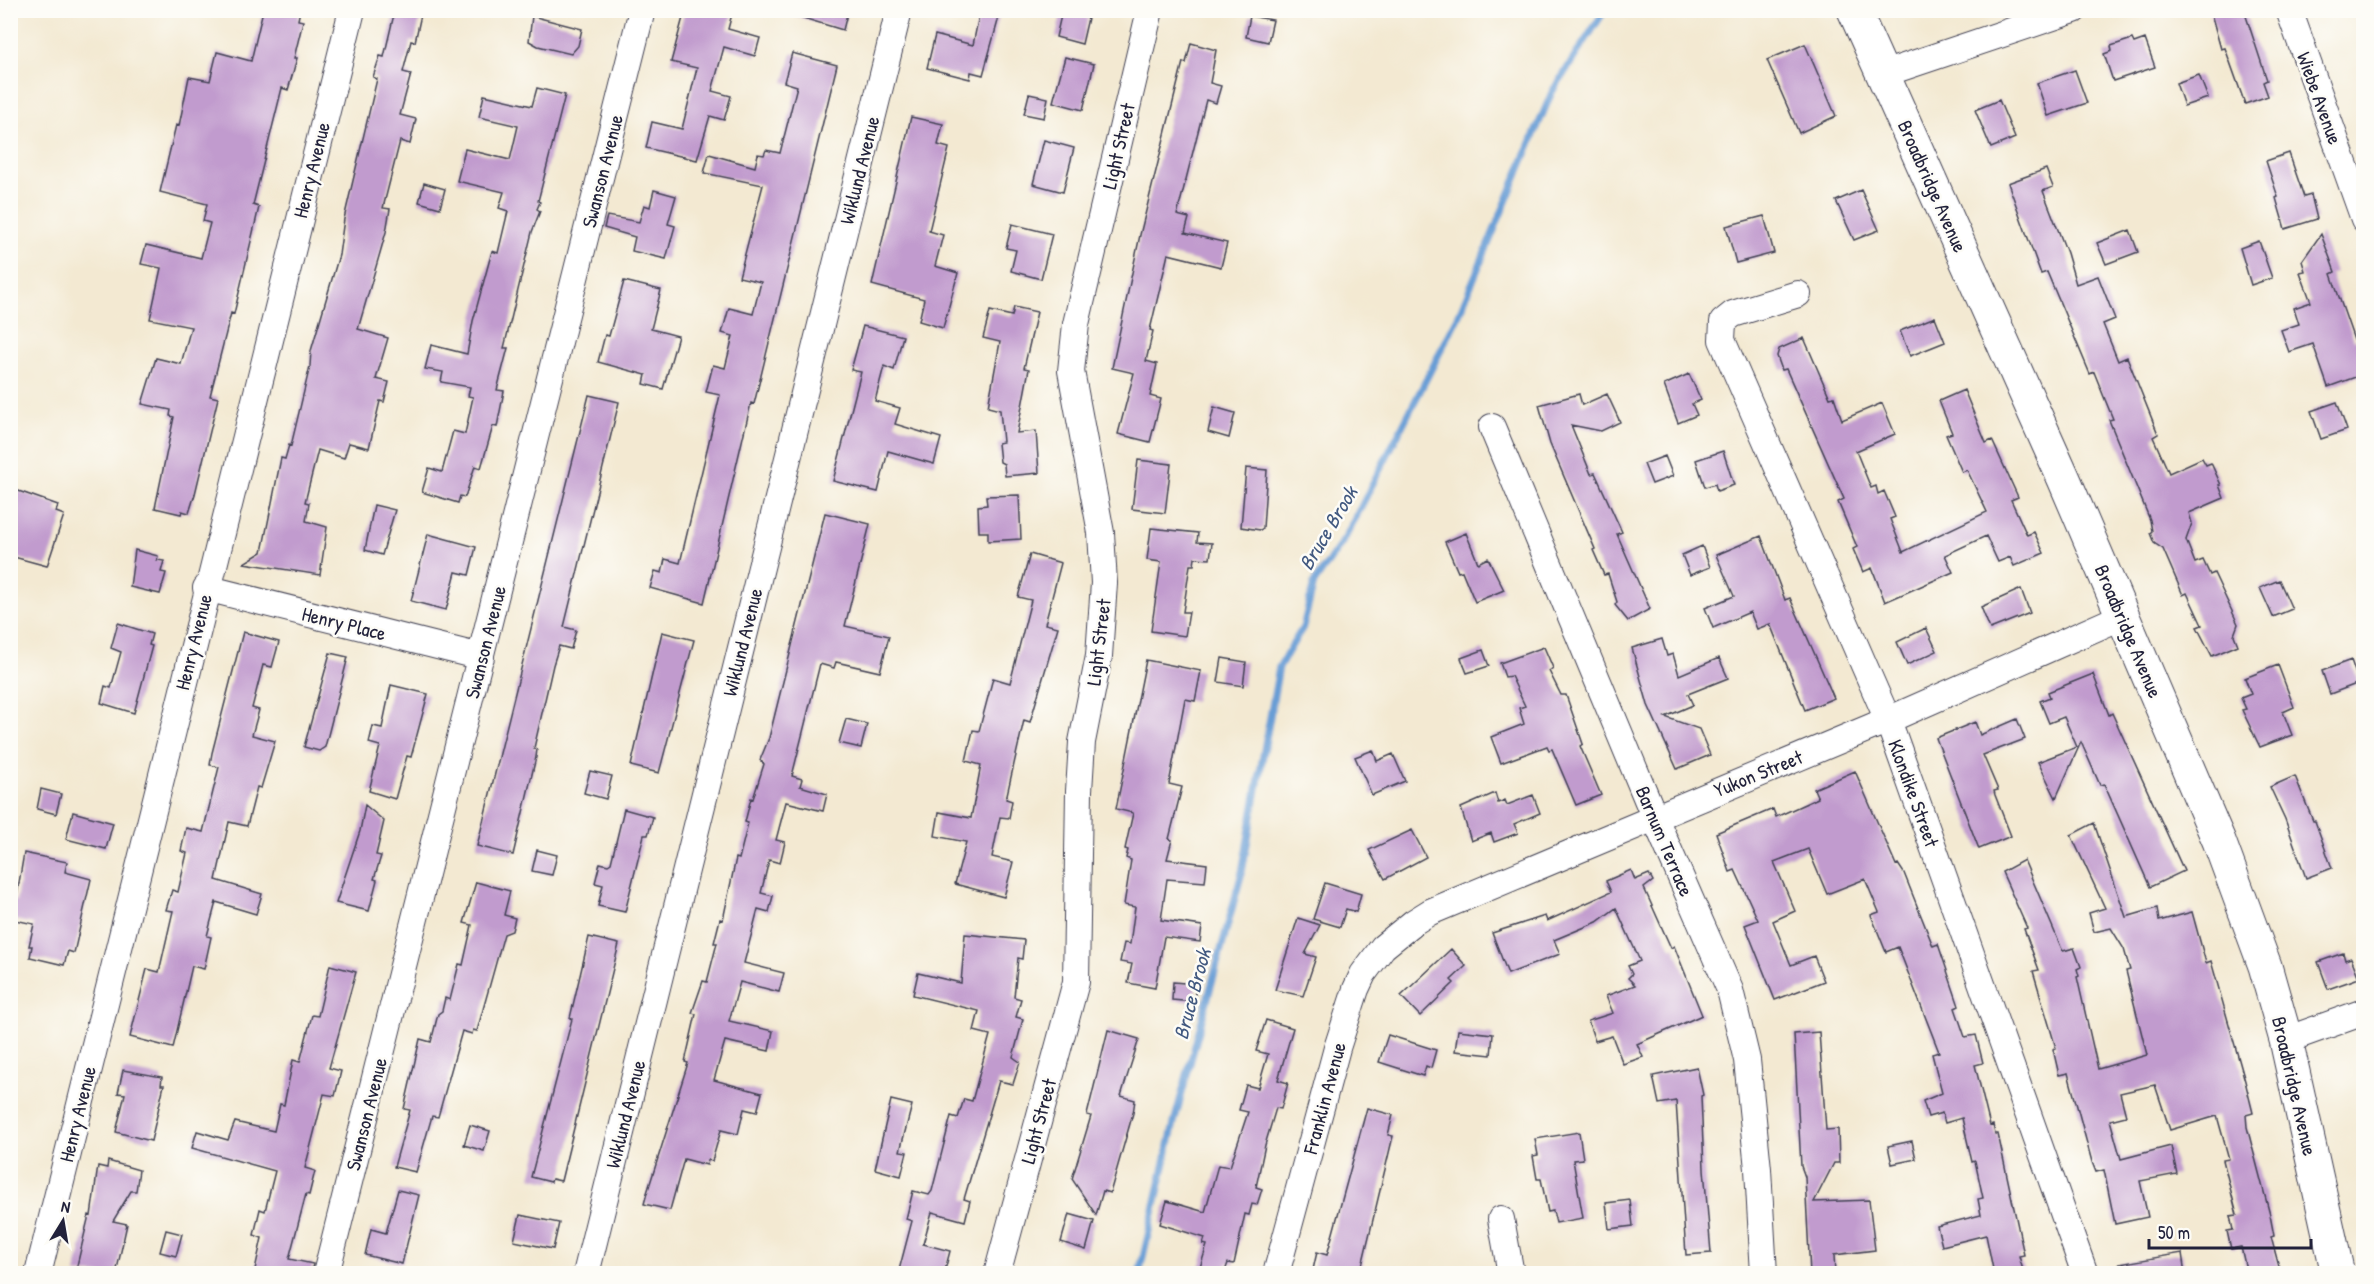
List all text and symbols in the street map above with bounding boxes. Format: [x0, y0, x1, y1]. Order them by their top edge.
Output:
street label: Wiebe Avenue [2291, 48, 2349, 148]
street label: Light Street [1095, 99, 1141, 192]
street label: Swanson Avenue [575, 112, 629, 230]
street label: Wiklund Avenue [833, 113, 885, 227]
street label: Broadbridge Avenue [1892, 116, 1974, 256]
street label: Henry Avenue [286, 119, 336, 221]
water label: Bruce Brook [1292, 479, 1366, 575]
street label: Broadbridge Avenue [2089, 560, 2169, 702]
street label: Swanson Avenue [458, 583, 512, 701]
street label: Wiklund Avenue [716, 585, 768, 699]
street label: Henry Avenue [168, 591, 218, 693]
street label: Light Street [1079, 596, 1117, 687]
street label: Henry Place [299, 600, 389, 646]
street label: Klondike Street [1882, 735, 1946, 852]
street label: Yukon Street [1710, 743, 1807, 803]
street label: Barnum Terrace [1630, 782, 1700, 900]
water label: Bruce Brook [1166, 943, 1219, 1043]
street label: Broadbridge Avenue [2266, 1014, 2324, 1158]
street label: Franklin Avenue [1296, 1039, 1352, 1158]
street label: Swanson Avenue [339, 1055, 393, 1173]
street label: Wiklund Avenue [599, 1057, 651, 1171]
street label: Henry Avenue [52, 1063, 102, 1165]
street label: Light Street [1014, 1074, 1063, 1167]
north arrow [33, 1191, 93, 1251]
text: N [60, 1195, 73, 1218]
scale bar [2149, 1212, 2311, 1250]
text: 50 m [2158, 1220, 2190, 1245]

